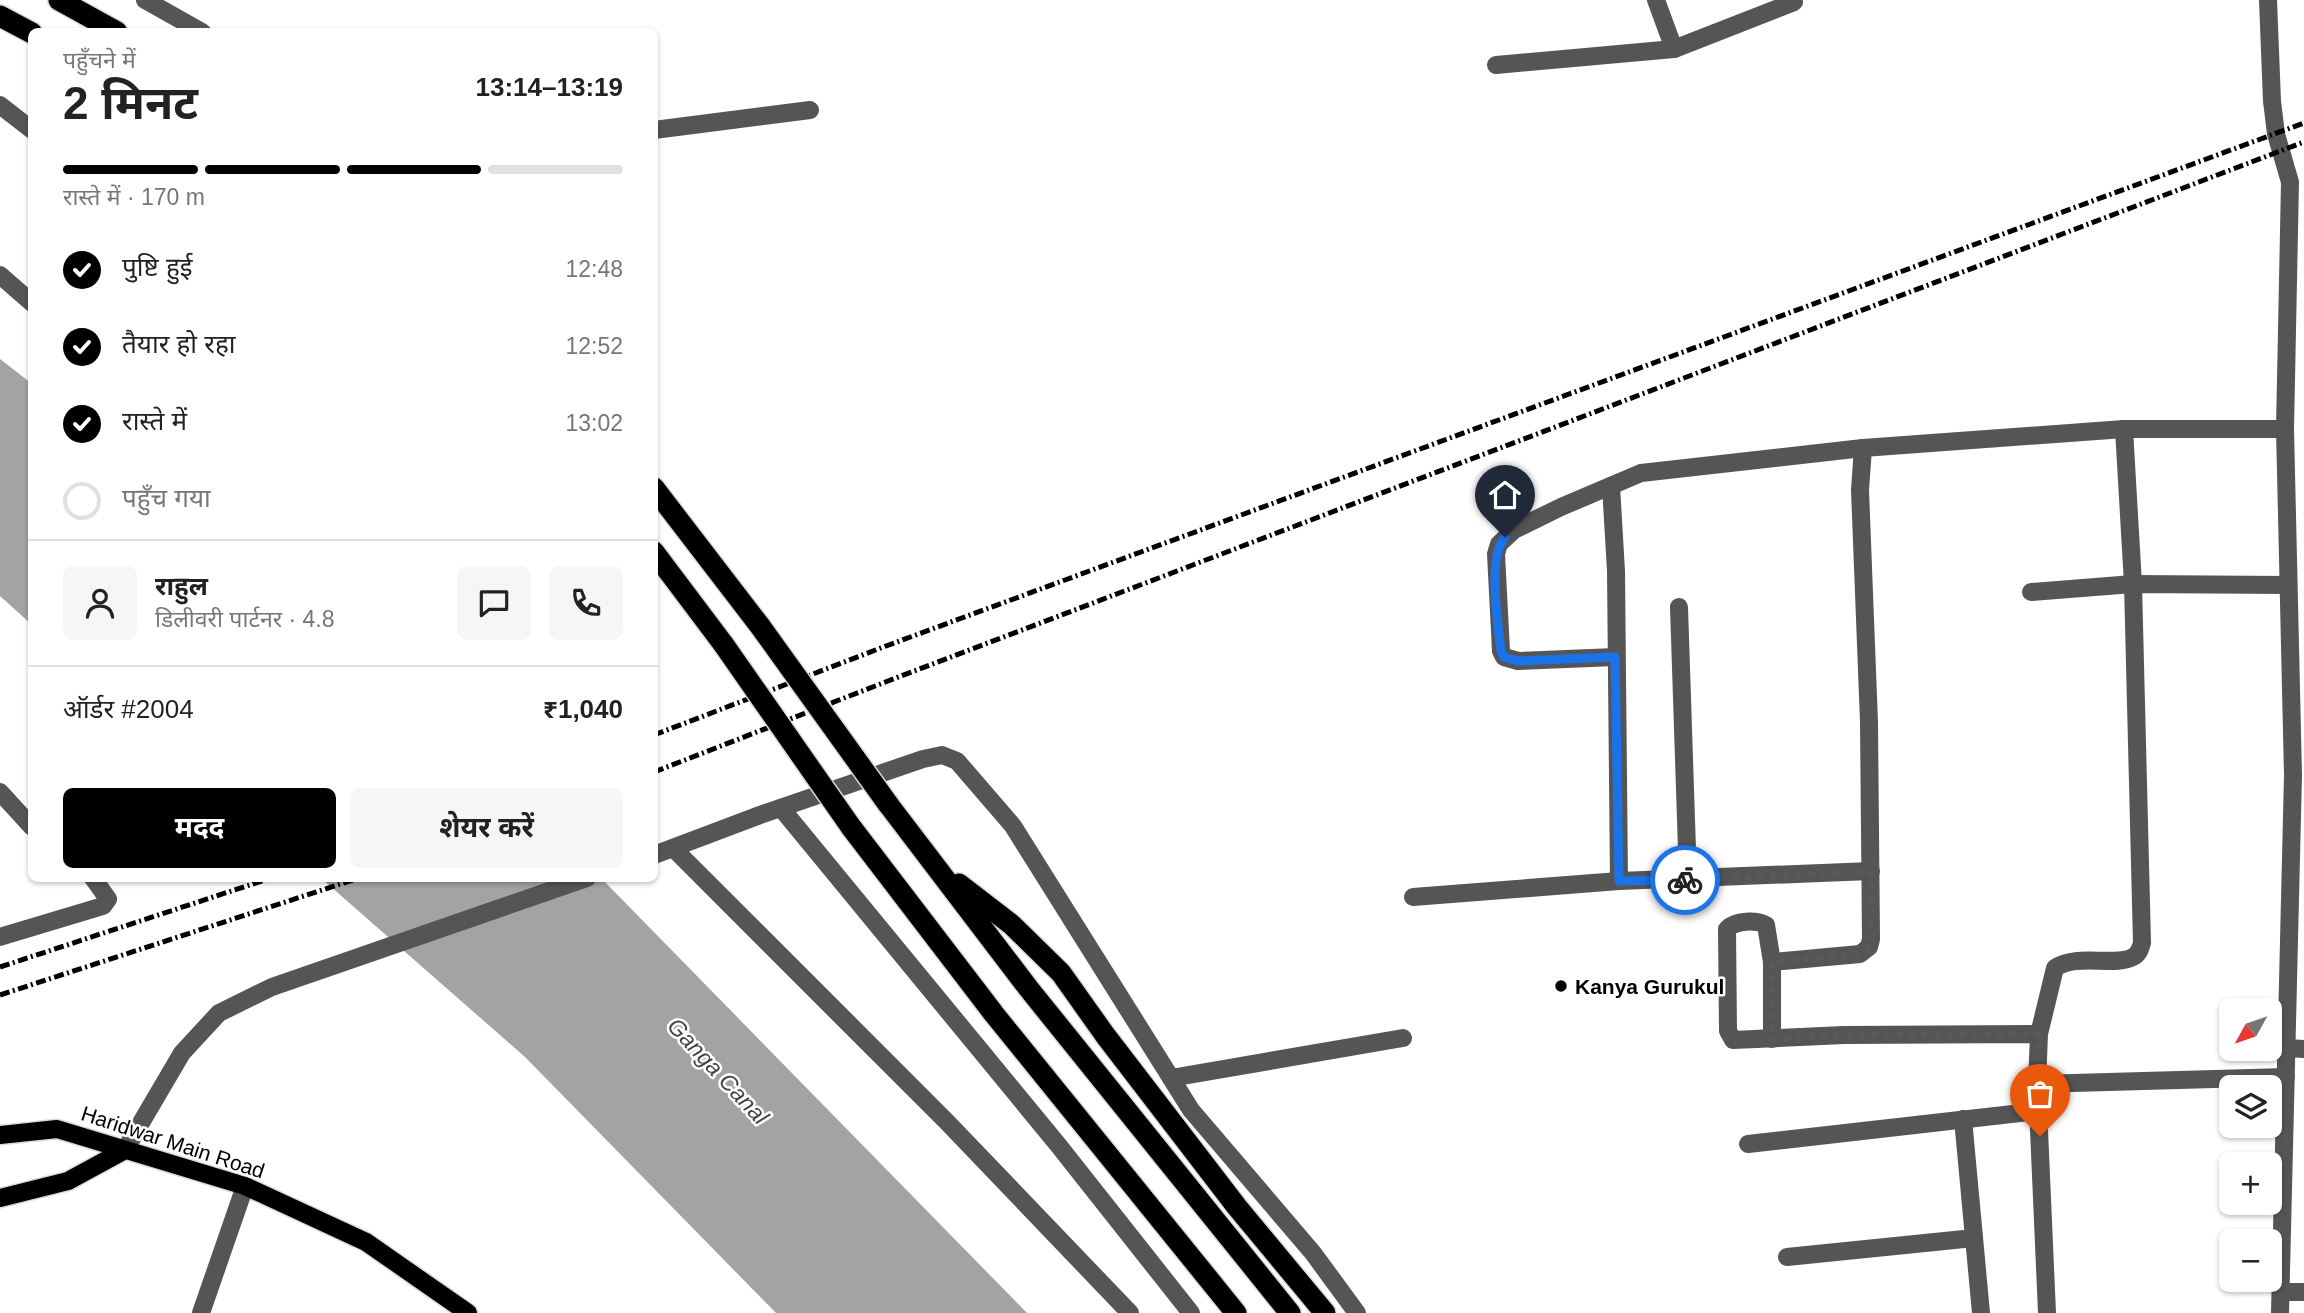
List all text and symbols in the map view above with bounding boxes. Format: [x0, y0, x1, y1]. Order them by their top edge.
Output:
text: पहुँचने में [63, 47, 136, 73]
text: 13:14–13:19 [476, 72, 623, 102]
text: 2 मिनट [63, 77, 198, 129]
text: रास्ते में · 170 m [63, 184, 205, 210]
icon: check [63, 251, 101, 289]
text: पुष्टि हुई [122, 252, 192, 282]
text: 12:48 [565, 256, 623, 282]
icon: check [63, 328, 101, 366]
text: तैयार हो रहा [122, 329, 235, 359]
text: 12:52 [565, 333, 623, 359]
icon: check [63, 405, 101, 443]
text: रास्ते में [122, 406, 187, 436]
text: 13:02 [565, 410, 623, 436]
pin [1475, 465, 1535, 537]
icon: home [1486, 476, 1524, 514]
text: पहुँच गया [122, 483, 211, 513]
button: person [63, 566, 137, 640]
button: chat [457, 566, 531, 640]
button: phone [549, 566, 623, 640]
text: राहुल [155, 571, 208, 601]
text: डिलीवरी पार्टनर · 4.8 [155, 606, 335, 632]
text: ऑर्डर #2004 [63, 694, 194, 724]
text: ₹1,040 [543, 694, 623, 724]
button: मदद [63, 788, 336, 868]
button: शेयर करें [350, 788, 623, 868]
courier [1650, 845, 1720, 915]
icon: bike [1666, 861, 1704, 899]
place label: Kanya Gurukul [1575, 975, 1724, 998]
marker: Kanya Gurukul [1553, 978, 1569, 994]
north arrow [2219, 998, 2282, 1060]
map controls [2219, 998, 2282, 1292]
water label: Ganga Canal [662, 1013, 774, 1130]
pin [2010, 1064, 2070, 1136]
icon: bag [2021, 1075, 2059, 1113]
button: layers [2219, 1075, 2282, 1138]
street label: Haridwar Main Road [78, 1101, 268, 1183]
button: + [2219, 1152, 2282, 1215]
button: − [2219, 1229, 2282, 1292]

